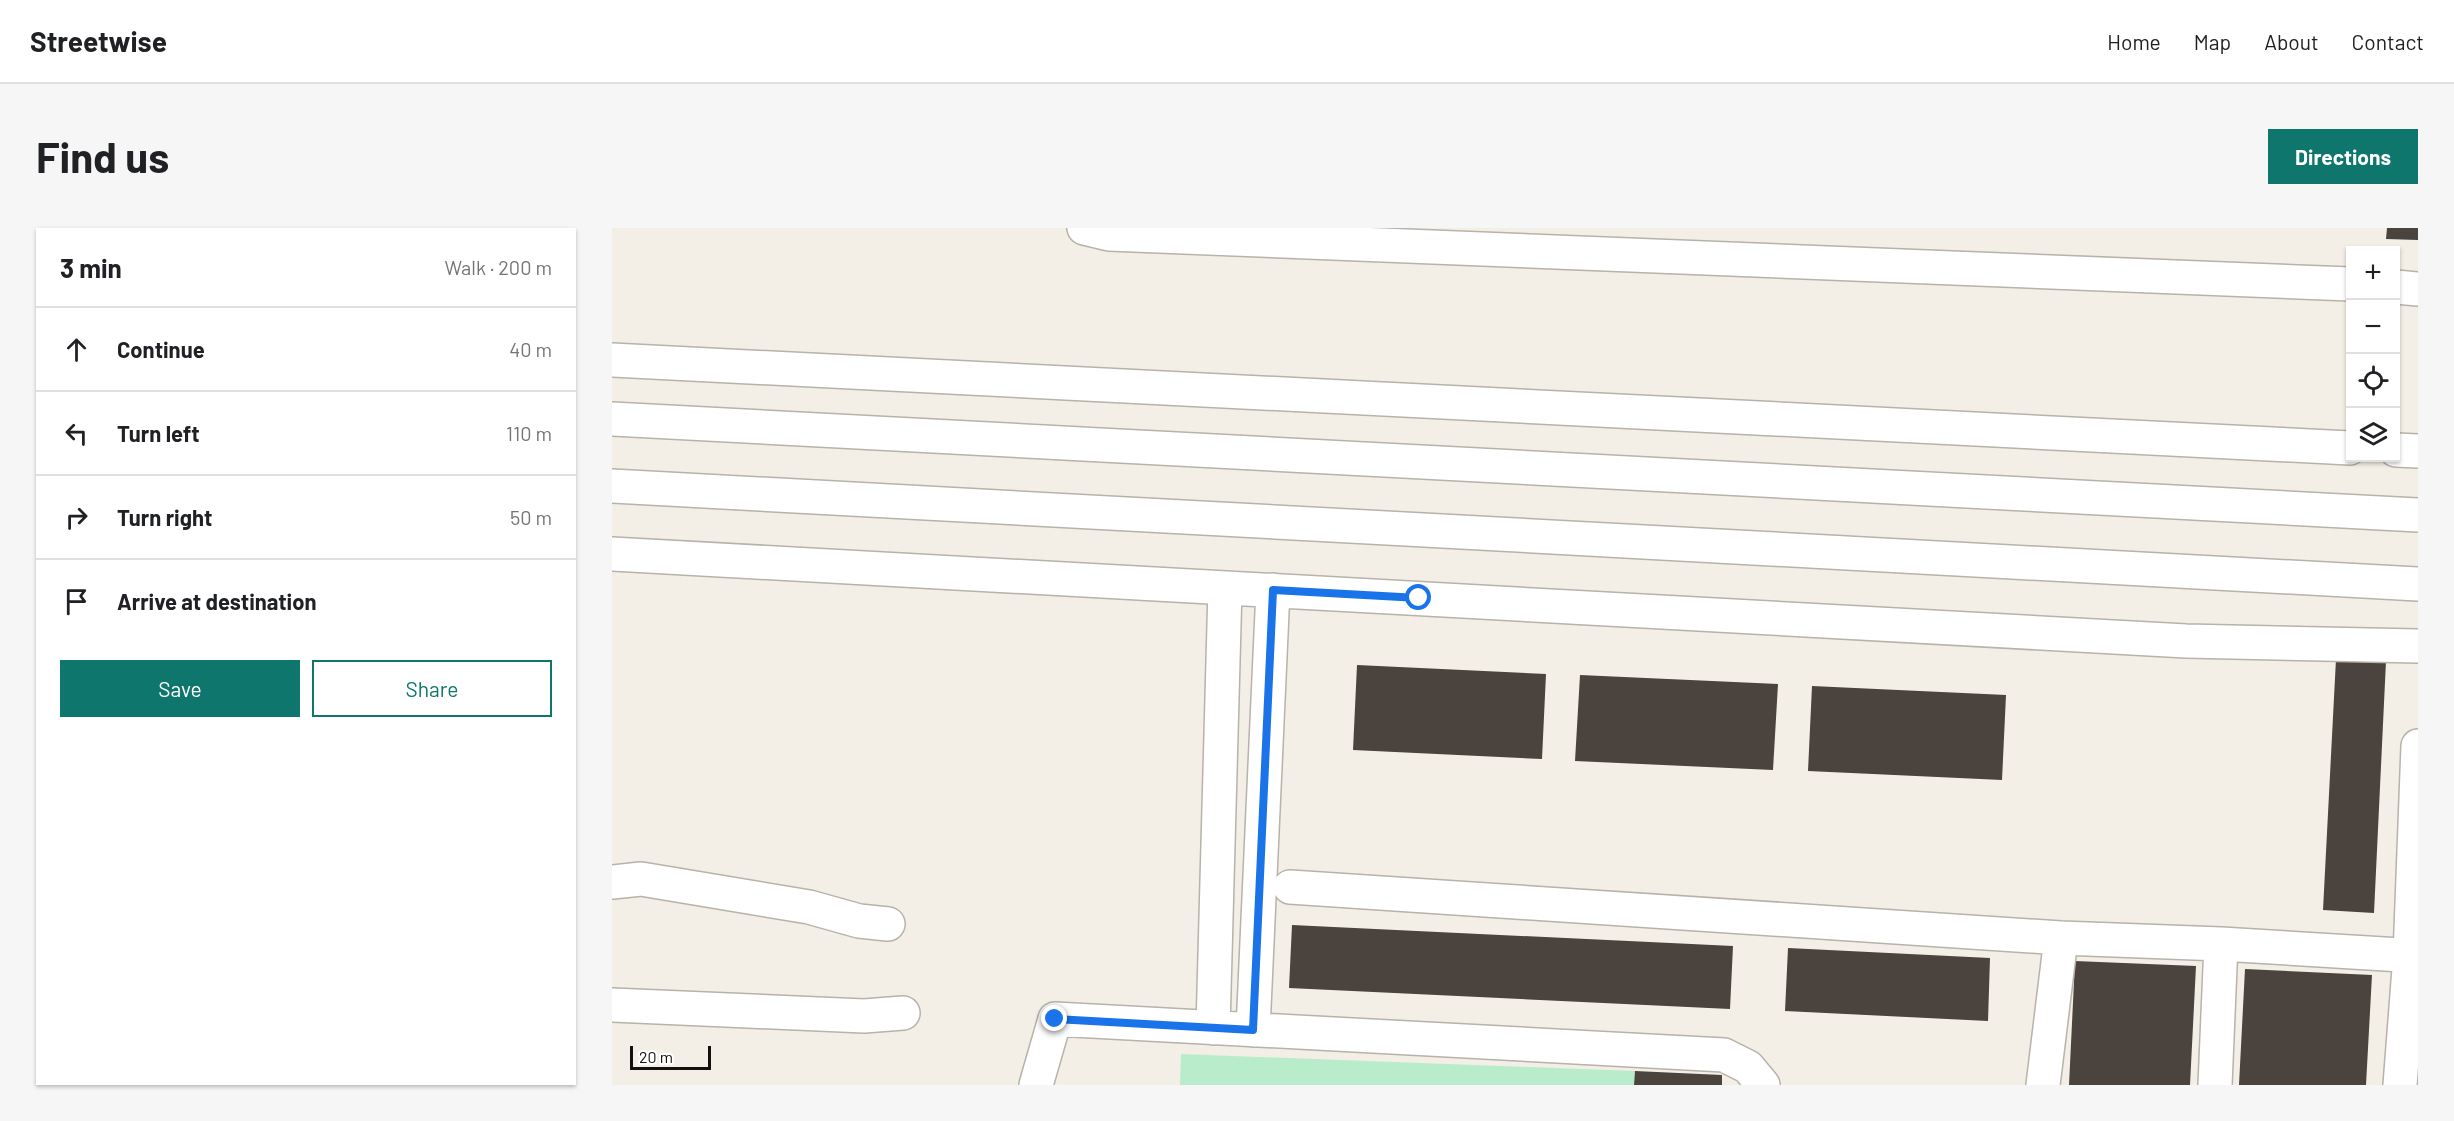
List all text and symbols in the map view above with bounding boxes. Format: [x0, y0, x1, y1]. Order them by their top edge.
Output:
text: Streetwise [30, 24, 167, 58]
text: Home [2107, 29, 2161, 54]
text: Map [2194, 29, 2231, 54]
text: About [2264, 29, 2319, 54]
text: Contact [2352, 29, 2424, 54]
button: Directions [2268, 129, 2418, 184]
text: Find us [36, 131, 169, 181]
map controls [2346, 246, 2400, 462]
button: + [2346, 246, 2400, 300]
text: 3 min [60, 252, 122, 283]
text: Walk · 200 m [444, 255, 552, 279]
button: − [2346, 300, 2400, 354]
icon: ahead [60, 333, 93, 366]
text: Continue [117, 336, 205, 362]
text: 40 m [509, 337, 552, 361]
button: locate [2346, 354, 2400, 408]
button: layers [2346, 408, 2400, 462]
icon: left [60, 417, 93, 450]
text: Turn left [117, 420, 200, 446]
text: 110 m [506, 421, 552, 445]
icon: right [60, 501, 93, 534]
text: Turn right [117, 504, 212, 530]
text: 50 m [510, 505, 552, 529]
route start [1405, 584, 1431, 610]
icon: arrive [60, 585, 93, 618]
text: Arrive at destination [117, 588, 316, 614]
button: Save [60, 660, 300, 717]
button: Share [312, 660, 552, 717]
route end [1041, 1005, 1067, 1031]
scale bar [630, 1043, 711, 1070]
text: 20 m [639, 1047, 673, 1066]

